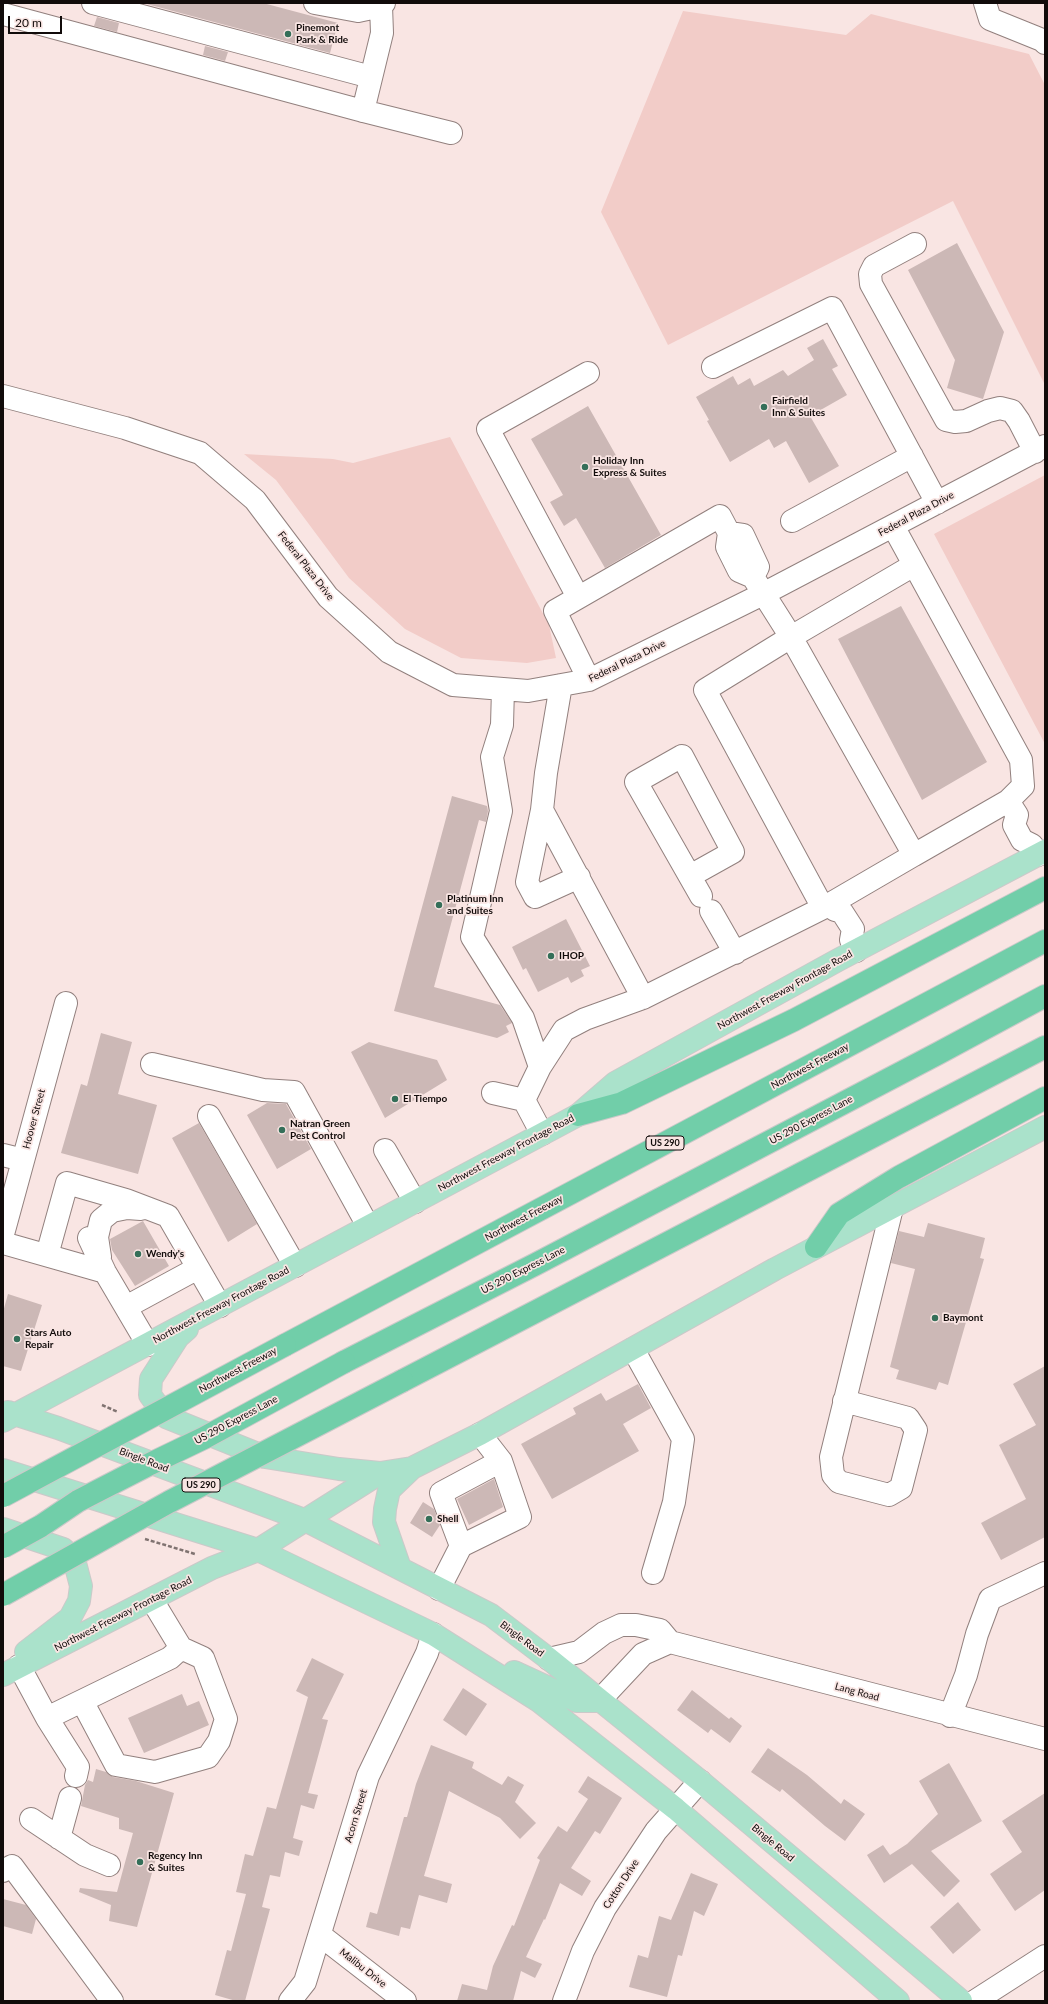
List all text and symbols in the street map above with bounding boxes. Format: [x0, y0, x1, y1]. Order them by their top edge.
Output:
scale bar [10, 8, 64, 34]
text: 20 m [15, 15, 42, 30]
place label: Pinemont Park & Ride [296, 22, 348, 46]
marker: Pinemont Park & Ride [283, 29, 293, 39]
place label: Fairfield Inn & Suites [772, 395, 825, 418]
marker: Fairfield Inn & Suites [759, 402, 769, 412]
place label: Holiday Inn Express & Suites [593, 455, 666, 478]
marker: Holiday Inn Express & Suites [580, 462, 590, 472]
street label: Federal Plaza Drive [876, 489, 956, 539]
street label: Federal Plaza Drive [275, 529, 337, 603]
street label: Federal Plaza Drive [587, 637, 667, 685]
place label: Platinum Inn and Suites [447, 893, 503, 916]
marker: Platinum Inn and Suites [434, 900, 444, 910]
street label: Northwest Freeway Frontage Road [715, 948, 855, 1032]
place label: IHOP [559, 950, 584, 962]
marker: IHOP [546, 951, 556, 961]
street label: Northwest Freeway [769, 1040, 851, 1092]
street label: Hoover Street [20, 1088, 48, 1150]
place label: El Tiempo [403, 1093, 447, 1105]
street label: US 290 Express Lane [767, 1093, 855, 1147]
marker: El Tiempo [390, 1094, 400, 1104]
street label: Northwest Freeway Frontage Road [436, 1112, 576, 1194]
place label: Natran Green Pest Control [290, 1118, 350, 1142]
marker: Natran Green Pest Control [277, 1125, 287, 1135]
road number: US 290 [646, 1136, 684, 1150]
street label: Northwest Freeway [483, 1192, 565, 1244]
street label: US 290 Express Lane [479, 1244, 567, 1296]
place label: Wendy's [146, 1248, 184, 1260]
marker: Wendy's [133, 1249, 143, 1259]
street label: Northwest Freeway Frontage Road [151, 1264, 291, 1346]
place label: Baymont [943, 1312, 983, 1324]
marker: Baymont [930, 1313, 940, 1323]
place label: Stars Auto Repair [25, 1327, 71, 1350]
marker: Stars Auto Repair [12, 1334, 22, 1344]
street label: Northwest Freeway [197, 1344, 279, 1396]
street label: US 290 Express Lane [192, 1393, 280, 1447]
street label: Bingle Road [118, 1445, 170, 1475]
road number: US 290 [182, 1478, 220, 1492]
place label: Shell [437, 1513, 458, 1525]
marker: Shell [424, 1514, 434, 1524]
street label: Northwest Freeway Frontage Road [52, 1574, 194, 1654]
street label: Bingle Road [498, 1619, 546, 1659]
street label: Lang Road [833, 1680, 881, 1704]
street label: Acorn Street [342, 1788, 370, 1844]
street label: Bingle Road [749, 1822, 797, 1864]
place label: Regency Inn & Suites [148, 1850, 202, 1874]
marker: Regency Inn & Suites [135, 1857, 145, 1867]
street label: Cotton Drive [601, 1857, 641, 1911]
street label: Malibu Drive [337, 1946, 389, 1990]

